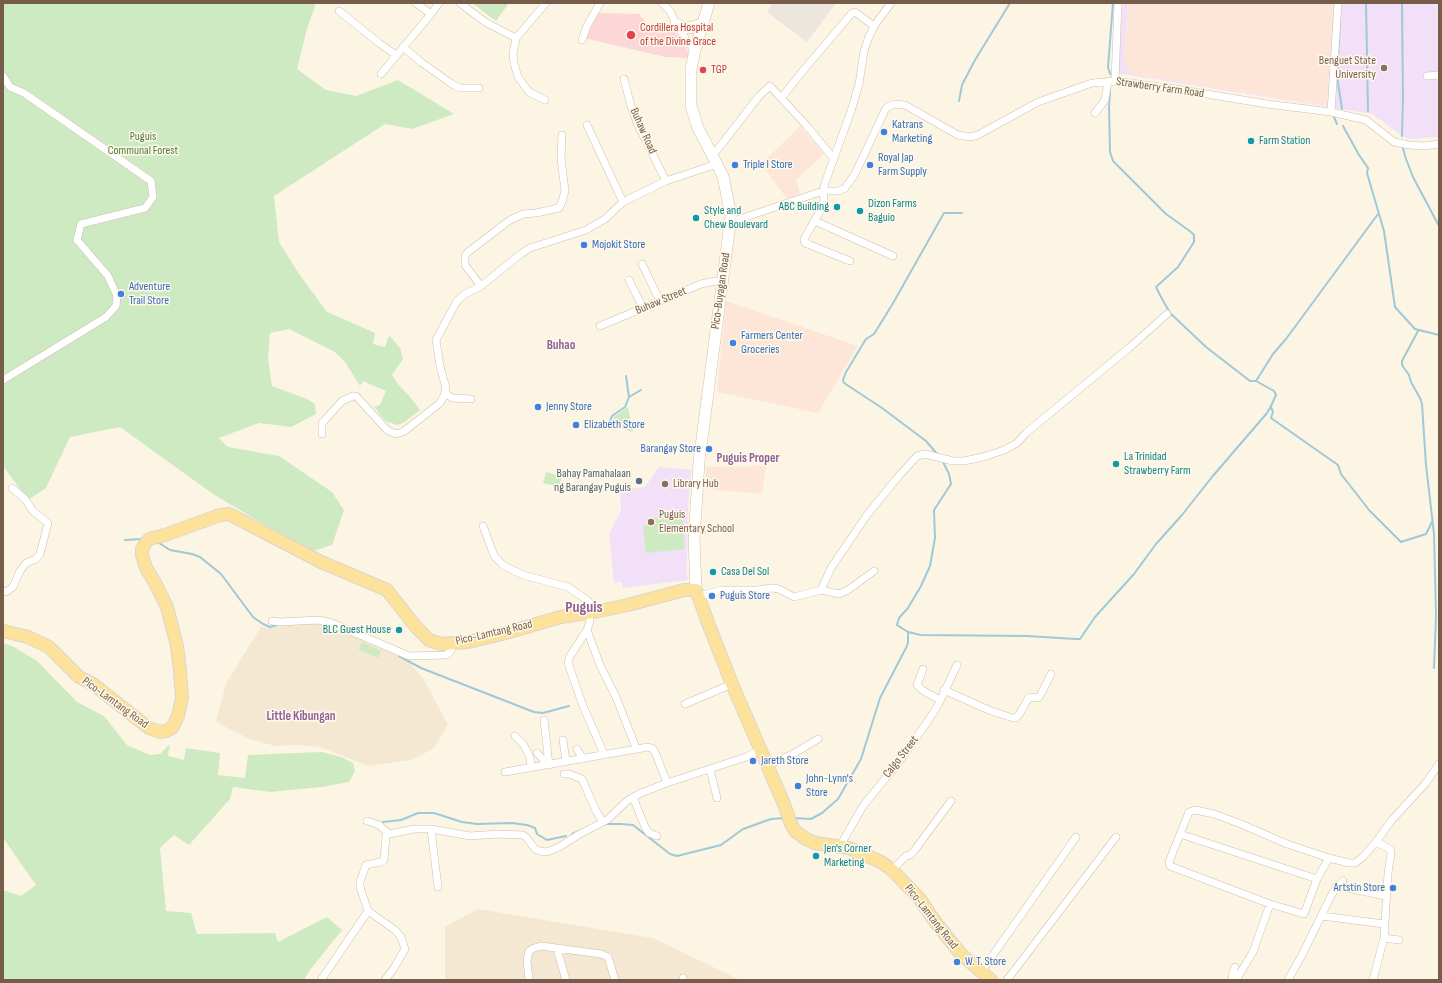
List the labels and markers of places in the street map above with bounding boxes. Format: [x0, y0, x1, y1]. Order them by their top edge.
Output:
place label: Cordillera Hospital of the Divine Grace [640, 21, 716, 49]
marker: Cordillera Hospital of the Divine Grace [625, 29, 637, 41]
place label: Benguet State University [1319, 54, 1376, 82]
place label: TGP [711, 63, 727, 77]
marker: Benguet State University [1379, 63, 1389, 73]
marker: TGP [698, 65, 708, 75]
place label: Katrans Marketing [892, 118, 932, 146]
marker: Katrans Marketing [879, 127, 889, 137]
place label: Farm Station [1259, 134, 1310, 148]
marker: Farm Station [1246, 136, 1256, 146]
place label: Royal Jap Farm Supply [878, 151, 927, 179]
place label: Triple I Store [743, 158, 793, 172]
marker: Triple I Store [730, 160, 740, 170]
marker: Royal Jap Farm Supply [865, 160, 875, 170]
place label: Dizon Farms Baguio [868, 197, 917, 225]
place label: ABC Building [779, 200, 829, 214]
marker: ABC Building [832, 202, 842, 212]
place label: Style and Chew Boulevard [704, 204, 768, 232]
marker: Dizon Farms Baguio [855, 206, 865, 216]
marker: Style and Chew Boulevard [691, 213, 701, 223]
place label: Mojokit Store [592, 238, 645, 252]
marker: Mojokit Store [579, 240, 589, 250]
place label: Adventure Trail Store [129, 280, 170, 308]
marker: Adventure Trail Store [116, 289, 126, 299]
place label: Farmers Center Groceries [741, 329, 803, 357]
marker: Farmers Center Groceries [728, 338, 738, 348]
place label: Jenny Store [546, 400, 592, 414]
marker: Jenny Store [533, 402, 543, 412]
place label: Elizabeth Store [584, 418, 645, 432]
marker: Elizabeth Store [571, 420, 581, 430]
place label: Barangay Store [641, 442, 701, 456]
marker: Barangay Store [704, 444, 714, 454]
place label: La Trinidad Strawberry Farm [1124, 450, 1191, 478]
marker: La Trinidad Strawberry Farm [1111, 459, 1121, 469]
place label: Bahay Pamahalaan ng Barangay Puguis [554, 467, 631, 495]
marker: Bahay Pamahalaan ng Barangay Puguis [634, 476, 644, 486]
place label: Library Hub [673, 477, 719, 491]
marker: Library Hub [660, 479, 670, 489]
place label: Puguis Elementary School [659, 508, 734, 536]
marker: Puguis Elementary School [646, 517, 656, 527]
place label: Casa Del Sol [721, 565, 769, 579]
marker: Casa Del Sol [708, 567, 718, 577]
place label: Puguis Store [720, 589, 770, 603]
marker: Puguis Store [707, 591, 717, 601]
place label: BLC Guest House [323, 623, 391, 637]
marker: BLC Guest House [394, 625, 404, 635]
place label: Jareth Store [761, 754, 809, 768]
marker: Jareth Store [748, 756, 758, 766]
place label: John-Lynn's Store [806, 772, 853, 800]
marker: John-Lynn's Store [793, 781, 803, 791]
place label: Jen's Corner Marketing [824, 842, 872, 870]
marker: Jen's Corner Marketing [811, 851, 821, 861]
place label: Artstin Store [1333, 881, 1385, 895]
marker: Artstin Store [1388, 883, 1398, 893]
place label: W. T. Store [965, 955, 1006, 969]
marker: W. T. Store [952, 957, 962, 967]

